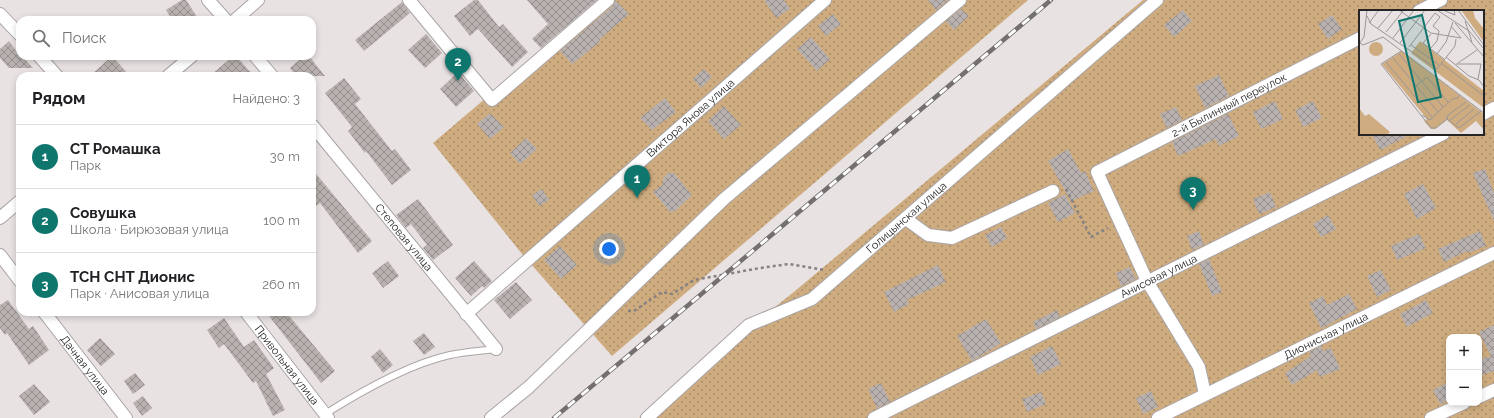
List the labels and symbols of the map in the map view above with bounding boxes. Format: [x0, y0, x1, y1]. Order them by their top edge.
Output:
inset map [1359, 10, 1484, 135]
pin: 2 [445, 48, 471, 81]
street label: 2-й Былинный переулок [1169, 71, 1289, 140]
street label: Виктора Янова улица [644, 76, 737, 160]
pin: 1 [624, 165, 650, 198]
pin: 3 [1180, 177, 1206, 210]
street label: Голицынская улица [864, 179, 950, 256]
street label: Степовая улица [372, 201, 435, 274]
your location [599, 239, 619, 259]
street label: Анисовая улица [1118, 252, 1199, 301]
street label: Дионисная улица [1282, 310, 1370, 362]
street label: Привольная улица [252, 323, 321, 408]
street label: Дачная улица [58, 333, 112, 398]

